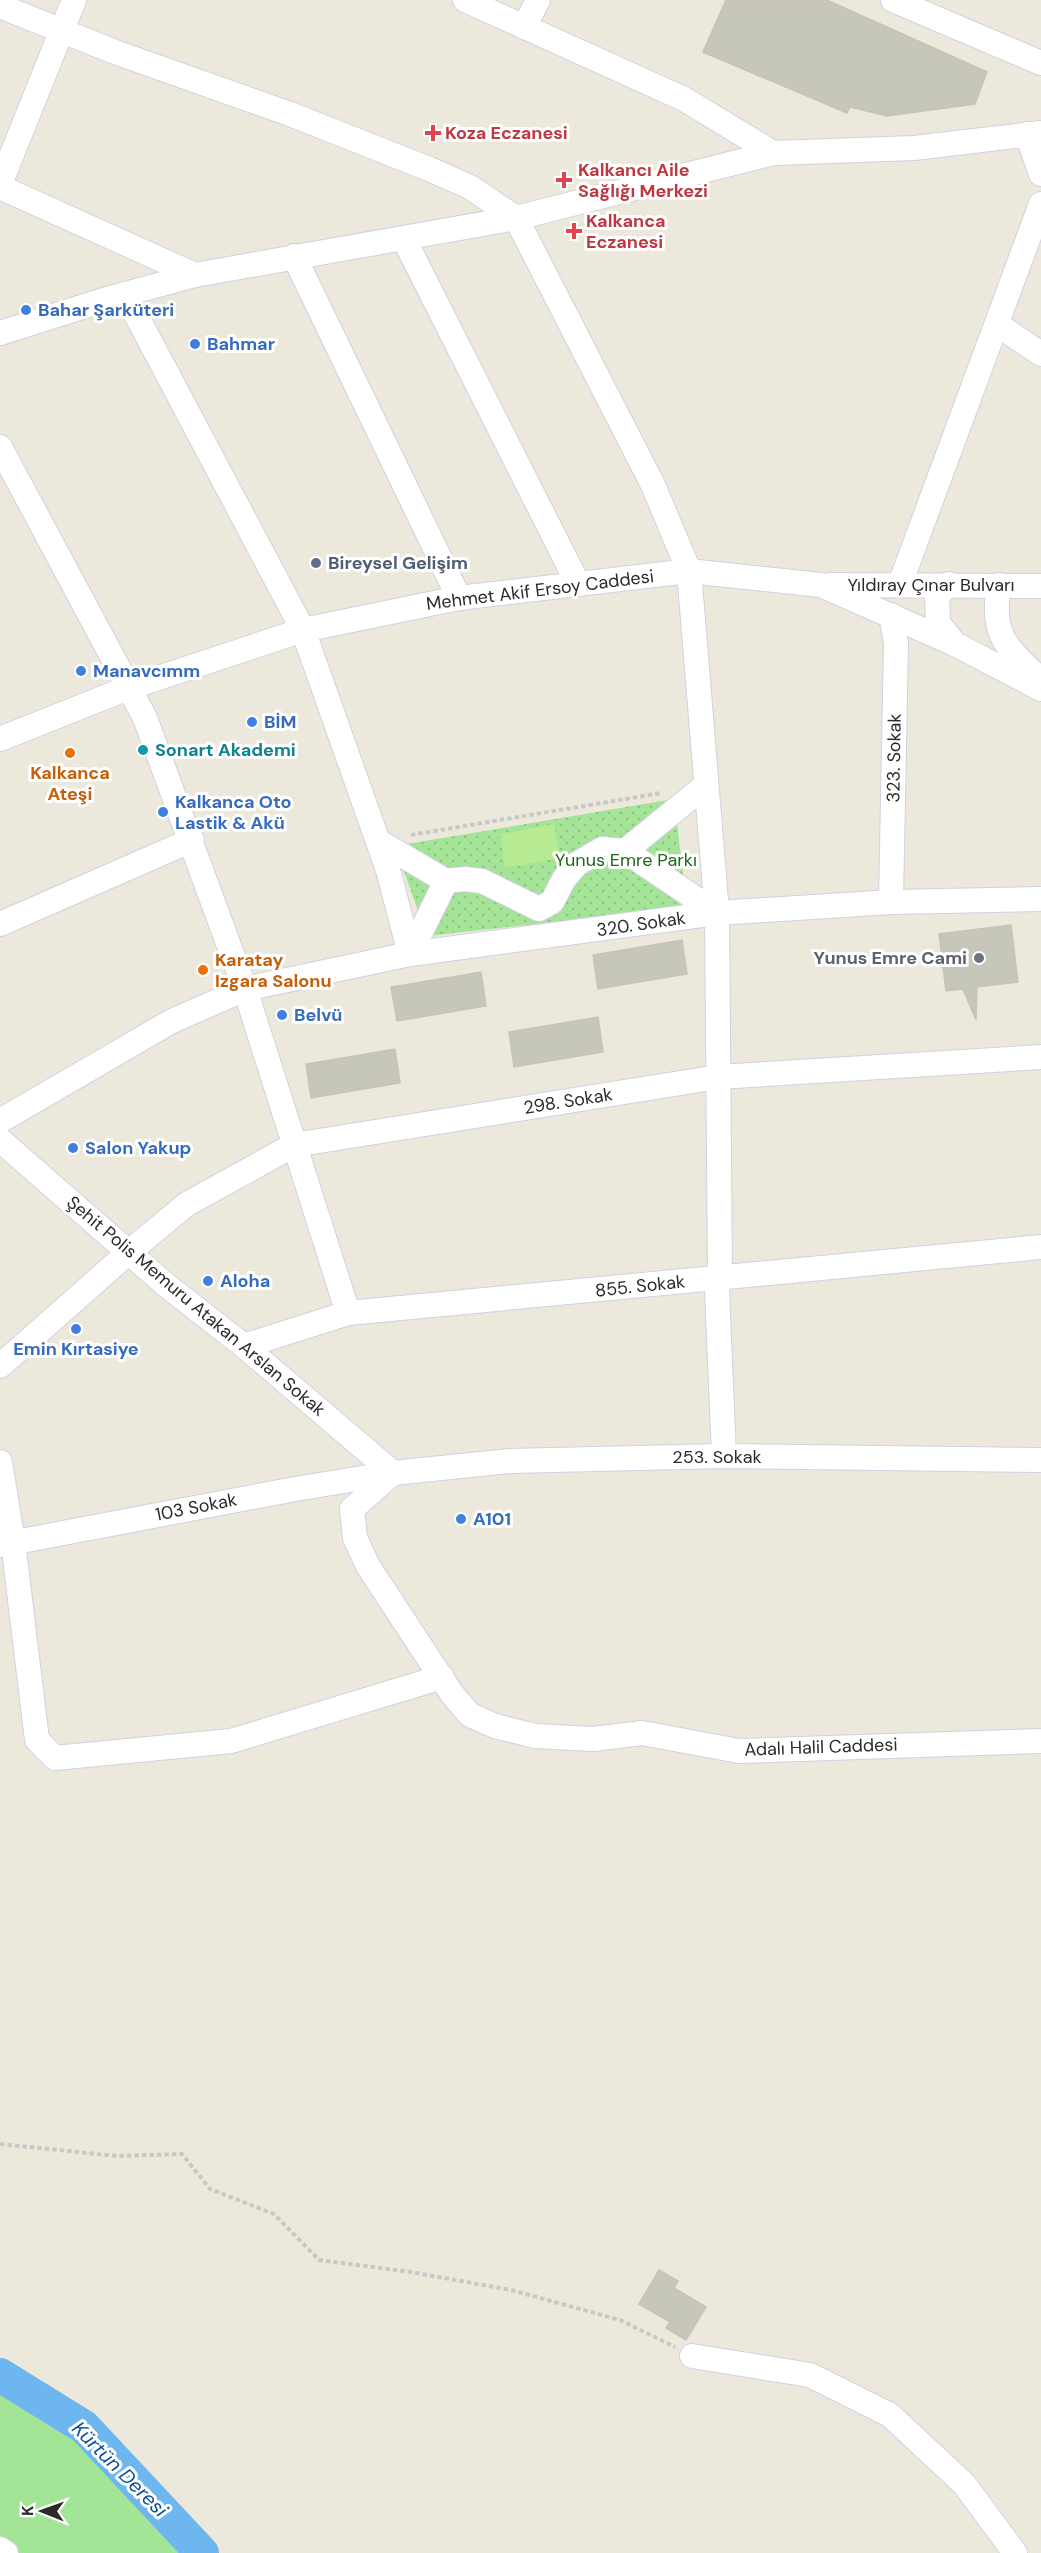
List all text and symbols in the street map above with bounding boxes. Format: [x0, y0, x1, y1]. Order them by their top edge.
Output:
place label: Koza Eczanesi [445, 121, 568, 145]
marker: Koza Eczanesi [426, 126, 440, 140]
place label: Kalkancı Aile Sağlığı Merkezi [578, 158, 708, 203]
marker: Kalkancı Aile Sağlığı Merkezi [555, 171, 573, 189]
place label: Kalkanca Eczanesi [586, 209, 666, 254]
marker: Kalkanca Eczanesi [567, 224, 581, 238]
place label: Bahar Şarküteri [38, 298, 174, 322]
marker: Bahar Şarküteri [19, 303, 33, 317]
place label: Bahmar [207, 332, 275, 356]
marker: Bahmar [188, 337, 202, 351]
place label: Bireysel Gelişim [328, 551, 468, 575]
marker: Bireysel Gelişim [309, 556, 323, 570]
street label: Mehmet Akif Ersoy Caddesi [425, 564, 655, 616]
street label: Yıldıray Çınar Bulvarı [847, 573, 1015, 597]
place label: Manavcımm [93, 659, 200, 683]
marker: Manavcımm [74, 664, 88, 678]
place label: BİM [264, 710, 296, 734]
street label: 323. Sokak [881, 713, 907, 803]
marker: BİM [245, 715, 259, 729]
place label: Sonart Akademi [155, 738, 296, 762]
marker: Sonart Akademi [136, 743, 150, 757]
marker: Kalkanca Ateşi [63, 746, 77, 760]
place label: Kalkanca Ateşi [30, 761, 110, 806]
place label: Kalkanca Oto Lastik & Akü [175, 790, 292, 835]
marker: Kalkanca Oto Lastik & Akü [156, 805, 170, 819]
park label: Yunus Emre Parkı [555, 848, 697, 872]
street label: 320. Sokak [595, 906, 687, 942]
place label: Yunus Emre Cami [814, 946, 967, 970]
place label: Karatay Izgara Salonu [215, 948, 332, 993]
marker: Yunus Emre Cami [972, 951, 986, 965]
marker: Karatay Izgara Salonu [196, 963, 210, 977]
place label: Belvü [294, 1003, 342, 1027]
marker: Belvü [275, 1008, 289, 1022]
street label: 298. Sokak [522, 1082, 614, 1120]
place label: Salon Yakup [85, 1136, 191, 1160]
marker: Salon Yakup [66, 1141, 80, 1155]
street label: Şehit Polis Memuru Atakan Arslan Sokak [62, 1190, 330, 1422]
place label: Aloha [220, 1269, 270, 1293]
street label: 855. Sokak [594, 1269, 686, 1303]
marker: Aloha [201, 1274, 215, 1288]
marker: Emin Kırtasiye [69, 1322, 83, 1336]
place label: Emin Kırtasiye [13, 1337, 139, 1361]
street label: 253. Sokak [672, 1445, 762, 1469]
street label: 103 Sokak [153, 1487, 239, 1527]
place label: A101 [473, 1507, 511, 1531]
marker: A101 [454, 1512, 468, 1526]
street label: Adalı Halil Caddesi [744, 1732, 898, 1762]
water label: Kürtün Deresi [67, 2416, 174, 2523]
north arrow [12, 2481, 72, 2541]
text: K [17, 2505, 38, 2516]

